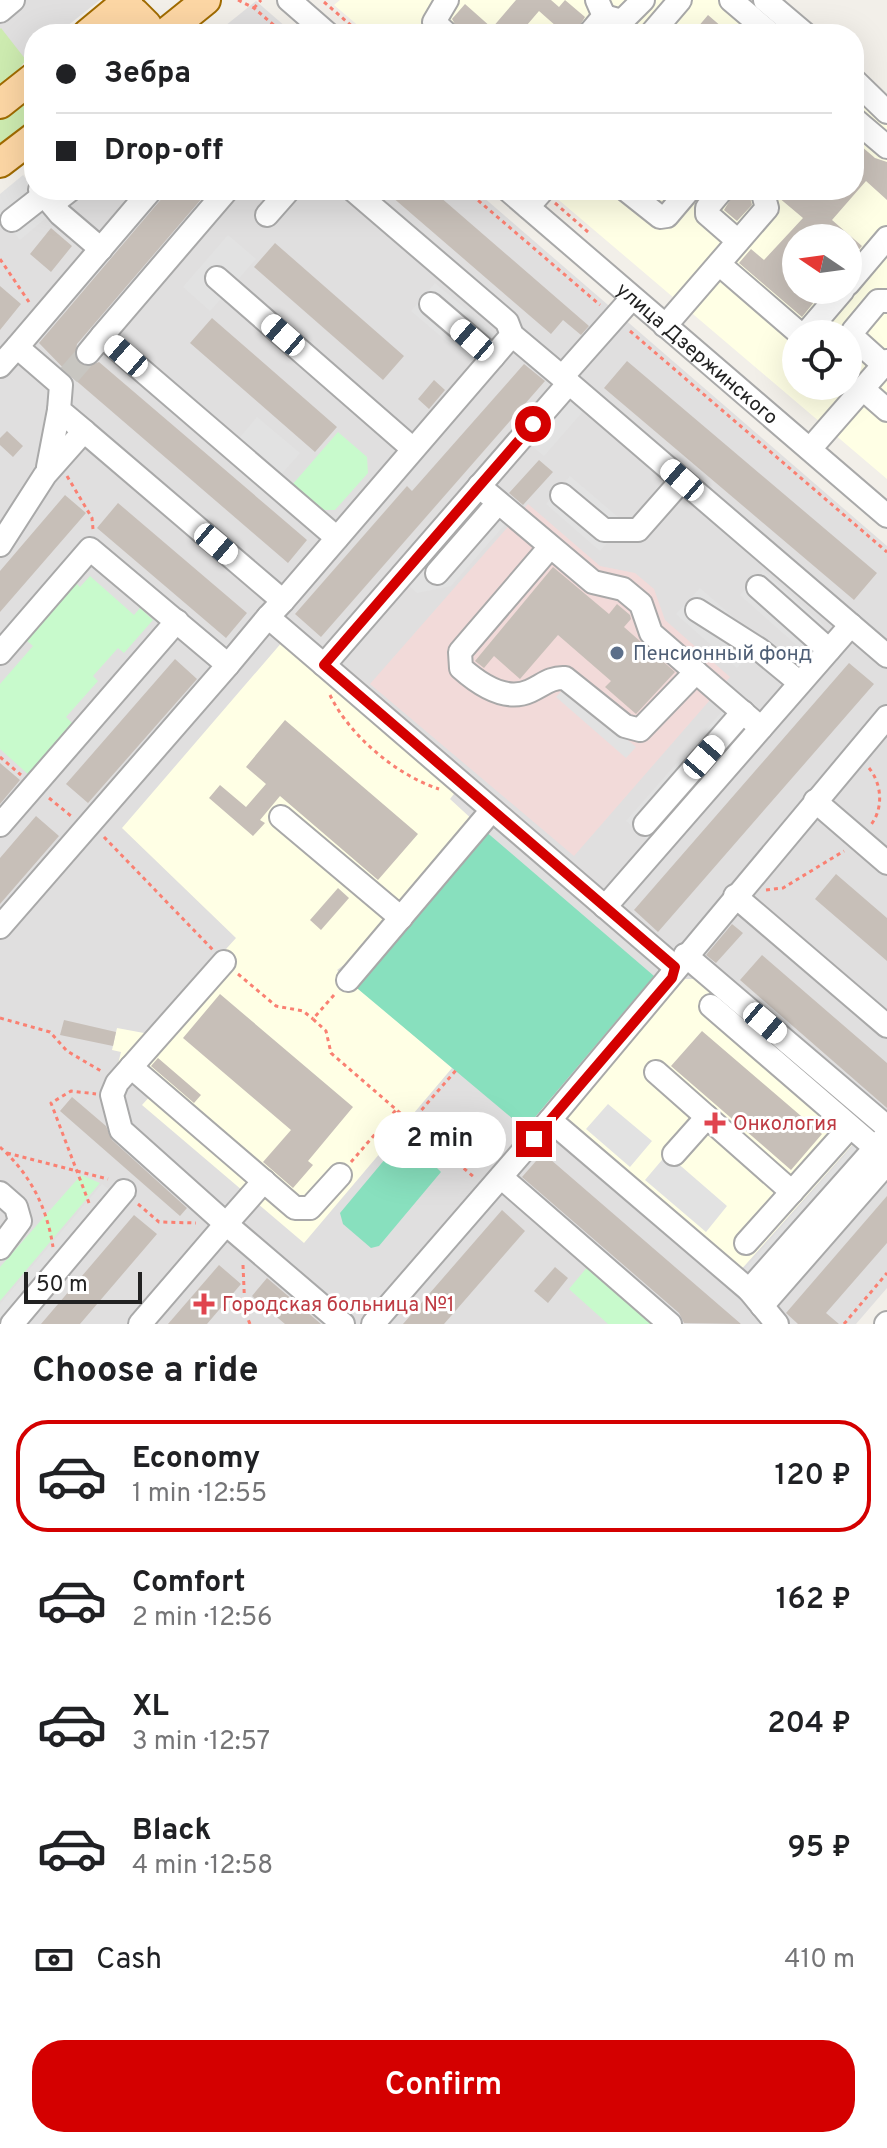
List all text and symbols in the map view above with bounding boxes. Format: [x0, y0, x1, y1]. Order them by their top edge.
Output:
text: Зебра [104, 56, 191, 93]
text: Drop-off [104, 133, 223, 170]
north arrow [782, 224, 862, 304]
map controls [782, 224, 862, 400]
street label: улица Дзержинского [610, 278, 783, 431]
car [257, 310, 309, 360]
car [446, 315, 498, 365]
button: locate [782, 320, 862, 400]
car [100, 331, 152, 381]
route start [515, 406, 551, 442]
car [656, 455, 708, 505]
car [190, 519, 242, 569]
place label: Пенсионный фонд [633, 642, 812, 668]
marker: Пенсионный фонд [608, 644, 626, 662]
car [679, 731, 729, 783]
car [739, 998, 791, 1048]
callout: 2 min [374, 1111, 506, 1167]
marker: Онкология [704, 1112, 726, 1134]
place label: Онкология [733, 1112, 837, 1138]
route end [516, 1121, 552, 1157]
text: 2 min [406, 1123, 474, 1156]
scale bar [24, 1268, 142, 1304]
text: 50 m [36, 1272, 88, 1299]
marker: Городская больница №1 [193, 1293, 215, 1315]
place label: Городская больница №1 [222, 1293, 454, 1319]
text: Choose a ride [32, 1349, 258, 1395]
icon: car [36, 1440, 108, 1512]
text: Economy [132, 1441, 260, 1478]
text: 120 ₽ [774, 1458, 851, 1495]
text: 1 min · 12:55 [132, 1478, 267, 1511]
icon: car [36, 1564, 108, 1636]
text: Comfort [132, 1565, 245, 1602]
text: 162 ₽ [776, 1582, 851, 1619]
text: 2 min · 12:56 [132, 1602, 273, 1635]
icon: car [36, 1688, 108, 1760]
text: XL [132, 1689, 169, 1726]
text: 204 ₽ [767, 1706, 851, 1743]
text: 3 min · 12:57 [132, 1726, 270, 1759]
icon: car [36, 1812, 108, 1884]
text: Black [132, 1813, 211, 1850]
text: 95 ₽ [787, 1830, 851, 1867]
text: 4 min · 12:58 [132, 1850, 273, 1883]
icon: cash [32, 1938, 76, 1982]
text: Cash [96, 1942, 162, 1979]
text: 410 m [784, 1944, 855, 1977]
button: Confirm [32, 2040, 855, 2132]

